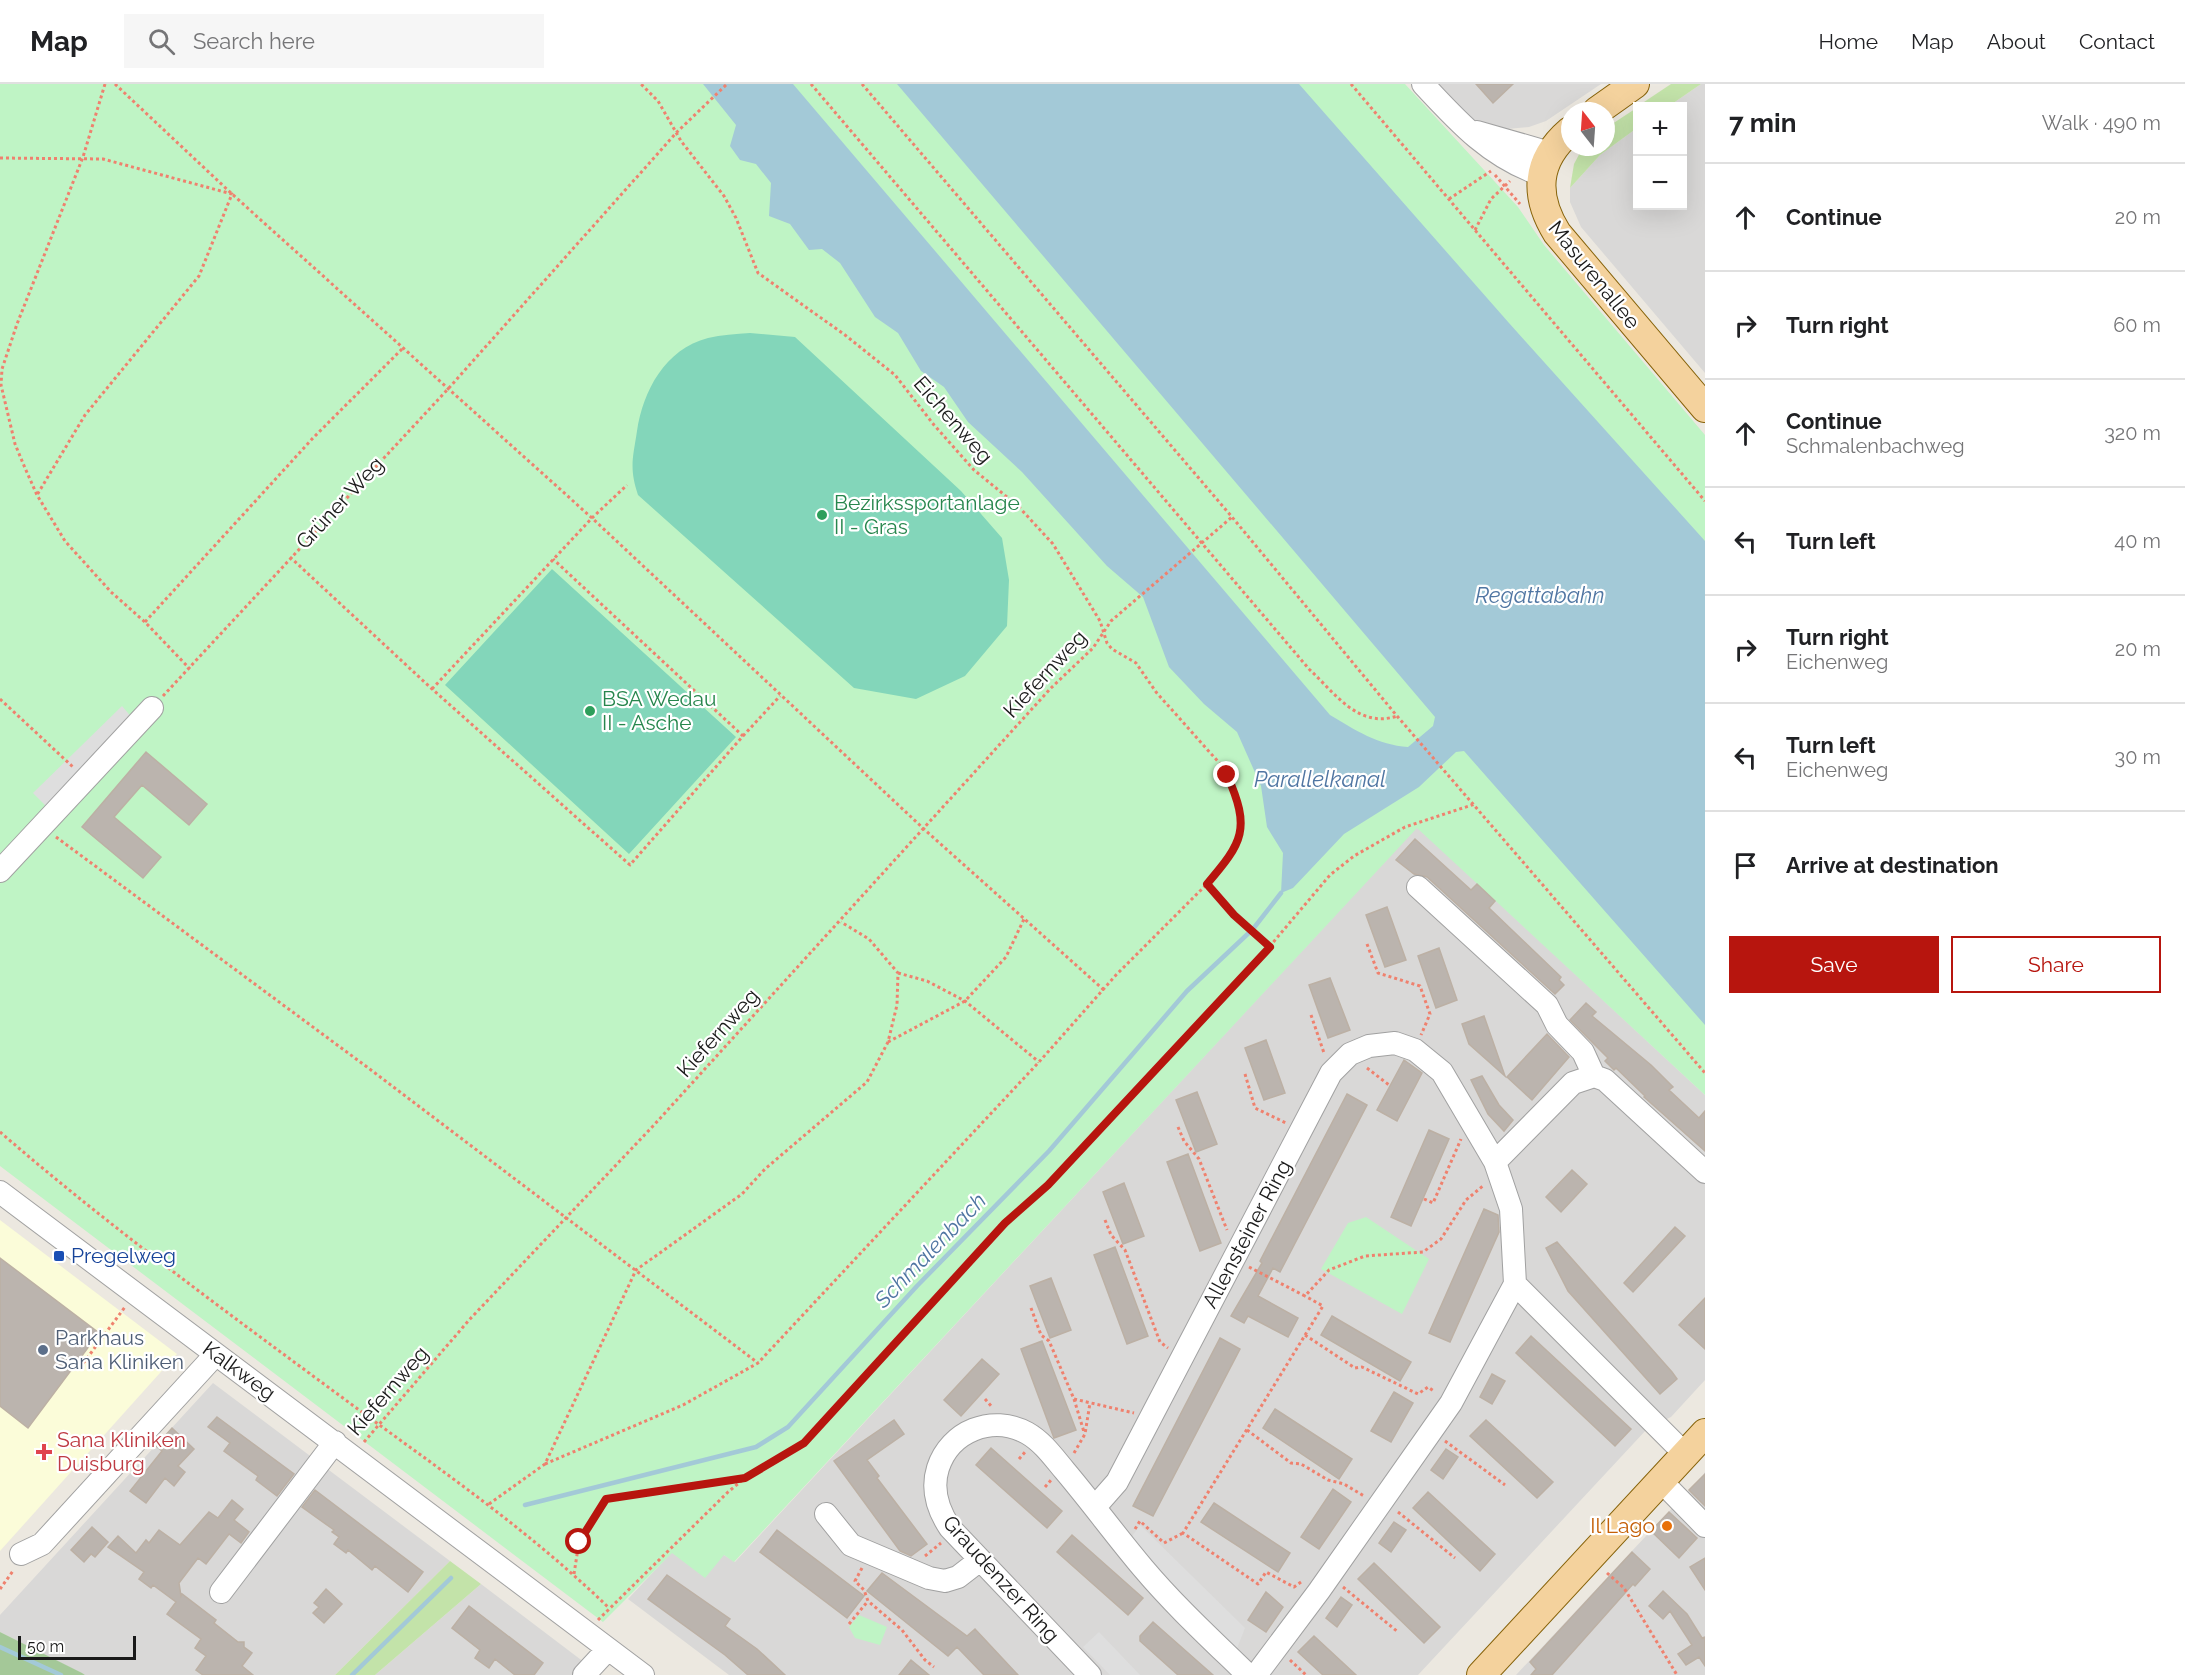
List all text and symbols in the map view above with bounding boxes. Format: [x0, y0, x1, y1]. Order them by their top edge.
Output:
search box [124, 14, 544, 68]
text: Map [30, 25, 88, 58]
icon: search [145, 25, 178, 58]
text: Search here [193, 28, 315, 54]
text: Home [1819, 29, 1878, 54]
text: Map [1911, 29, 1954, 54]
text: About [1987, 29, 2046, 54]
text: Contact [2079, 29, 2155, 54]
north arrow [1561, 102, 1615, 156]
map controls [1633, 102, 1687, 210]
button: + [1633, 102, 1687, 156]
text: 7 min [1729, 108, 1796, 138]
text: Walk · 490 m [2042, 111, 2161, 135]
button: − [1633, 156, 1687, 210]
icon: ahead [1729, 201, 1762, 234]
text: Continue [1786, 204, 1882, 230]
text: 20 m [2115, 205, 2161, 229]
street label: Masurenallee [1543, 216, 1645, 334]
icon: right [1729, 309, 1762, 342]
text: Turn right [1786, 312, 1889, 338]
text: 60 m [2113, 313, 2161, 337]
street label: Eichenweg [909, 371, 998, 468]
text: Continue [1786, 408, 1882, 434]
icon: ahead [1729, 417, 1762, 450]
text: 320 m [2104, 421, 2161, 445]
text: Schmalenbachweg [1786, 434, 1965, 458]
street label: Grüner Weg [291, 451, 389, 554]
place label: Bezirkssportanlage II - Gras [834, 490, 1020, 539]
marker: Bezirkssportanlage II - Gras [815, 508, 829, 522]
icon: left [1729, 525, 1762, 558]
text: Turn left [1786, 528, 1876, 554]
text: 40 m [2114, 529, 2161, 553]
water label: Regattabahn [1475, 582, 1605, 608]
text: Turn right [1786, 624, 1889, 650]
street label: Kiefernweg [998, 625, 1091, 723]
icon: right [1729, 633, 1762, 666]
text: 20 m [2115, 637, 2161, 661]
text: Eichenweg [1786, 650, 1888, 674]
place label: BSA Wedau II - Asche [602, 686, 717, 735]
marker: BSA Wedau II - Asche [583, 704, 597, 718]
text: Turn left [1786, 732, 1876, 758]
icon: left [1729, 741, 1762, 774]
text: 30 m [2115, 745, 2161, 769]
text: Eichenweg [1786, 758, 1888, 782]
route end [1213, 761, 1239, 787]
water label: Parallelkanal [1254, 766, 1386, 792]
icon: arrive [1729, 849, 1762, 882]
text: Arrive at destination [1786, 852, 1999, 878]
button: Save [1729, 936, 1939, 993]
button: Share [1951, 936, 2161, 993]
street label: Kiefernweg [671, 983, 764, 1082]
street label: Allensteiner Ring [1197, 1155, 1296, 1312]
water label: Schmalenbach [868, 1187, 991, 1313]
place label: Pregelweg [71, 1243, 176, 1268]
marker: Pregelweg [52, 1249, 66, 1263]
place label: Parkhaus Sana Kliniken [55, 1325, 184, 1374]
street label: Kalkweg [198, 1336, 281, 1405]
street label: Kiefernweg [342, 1341, 433, 1441]
marker: Parkhaus Sana Kliniken [36, 1343, 50, 1357]
place label: Sana Kliniken Duisburg [57, 1427, 186, 1476]
marker: Sana Kliniken Duisburg [35, 1443, 53, 1461]
street label: Graudenzer Ring [938, 1510, 1065, 1647]
place label: Il Lago [1590, 1513, 1655, 1538]
marker: Il Lago [1660, 1519, 1674, 1533]
route start [565, 1528, 591, 1554]
scale bar [18, 1633, 136, 1660]
text: 50 m [27, 1637, 64, 1656]

